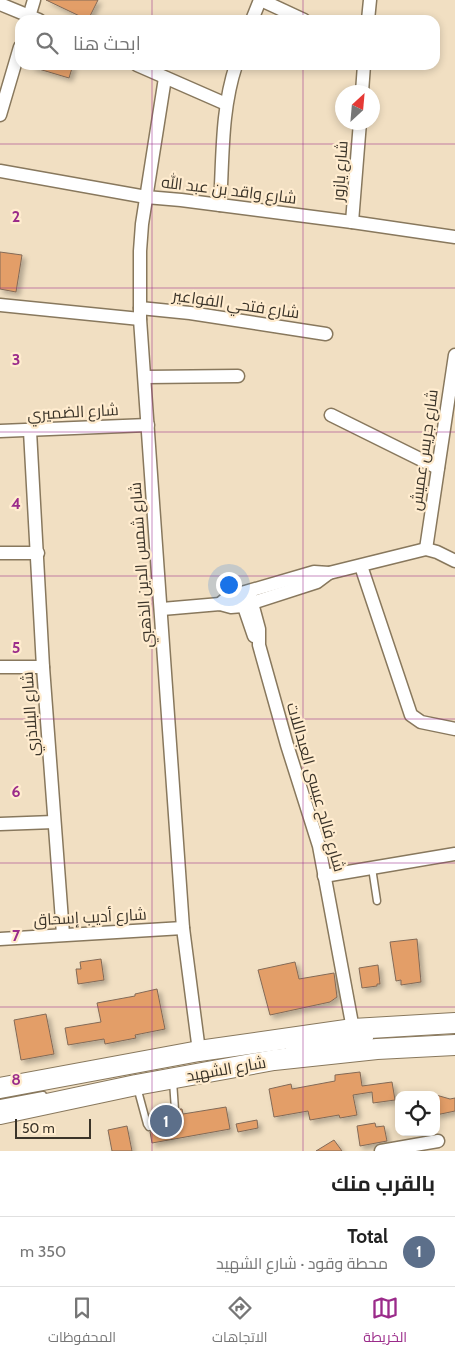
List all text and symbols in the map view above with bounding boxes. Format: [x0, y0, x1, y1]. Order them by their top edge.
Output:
search box [15, 15, 440, 70]
icon: search [33, 29, 61, 57]
text: ابحث هنا [73, 32, 141, 55]
north arrow [335, 85, 380, 130]
street label: شارع يازور [328, 140, 354, 203]
street label: شارع واقد بن عبد الله [160, 171, 298, 210]
text: 2 [12, 207, 20, 226]
street label: شارع فتحي الفواعير [170, 286, 301, 326]
text: 3 [12, 350, 20, 369]
street label: شارع جريس عميش [406, 388, 444, 512]
street label: شارع الضميري [27, 400, 119, 428]
street label: شارع شمس الدين الذهبي [126, 481, 160, 649]
text: 4 [11, 494, 21, 513]
your location [216, 572, 242, 598]
text: 5 [12, 638, 20, 657]
street label: شارع البلاذري [18, 671, 46, 757]
street label: شارع فالح عيسى العبداللات [281, 700, 349, 874]
text: 6 [12, 782, 21, 801]
street label: شارع أديب إسحاق [33, 905, 147, 931]
text: 7 [12, 926, 21, 945]
street label: شارع الشهيد [185, 1053, 268, 1087]
text: 8 [11, 1070, 21, 1089]
map controls [395, 1091, 440, 1136]
button: locate [395, 1091, 440, 1136]
pin: 1 [150, 1102, 182, 1140]
scale bar [15, 1116, 91, 1139]
text: 50 m [22, 1119, 55, 1137]
text: بالقرب منك [331, 1171, 435, 1196]
text: Total [347, 1225, 388, 1248]
text: 350 m [20, 1242, 66, 1261]
text: 1 [416, 1242, 422, 1261]
text: محطة وقود · شارع الشهيد [216, 1254, 388, 1273]
tab: المحفوظات [48, 1294, 116, 1350]
tab: الاتجاهات [212, 1294, 267, 1350]
tab: الخريطة [363, 1294, 407, 1350]

